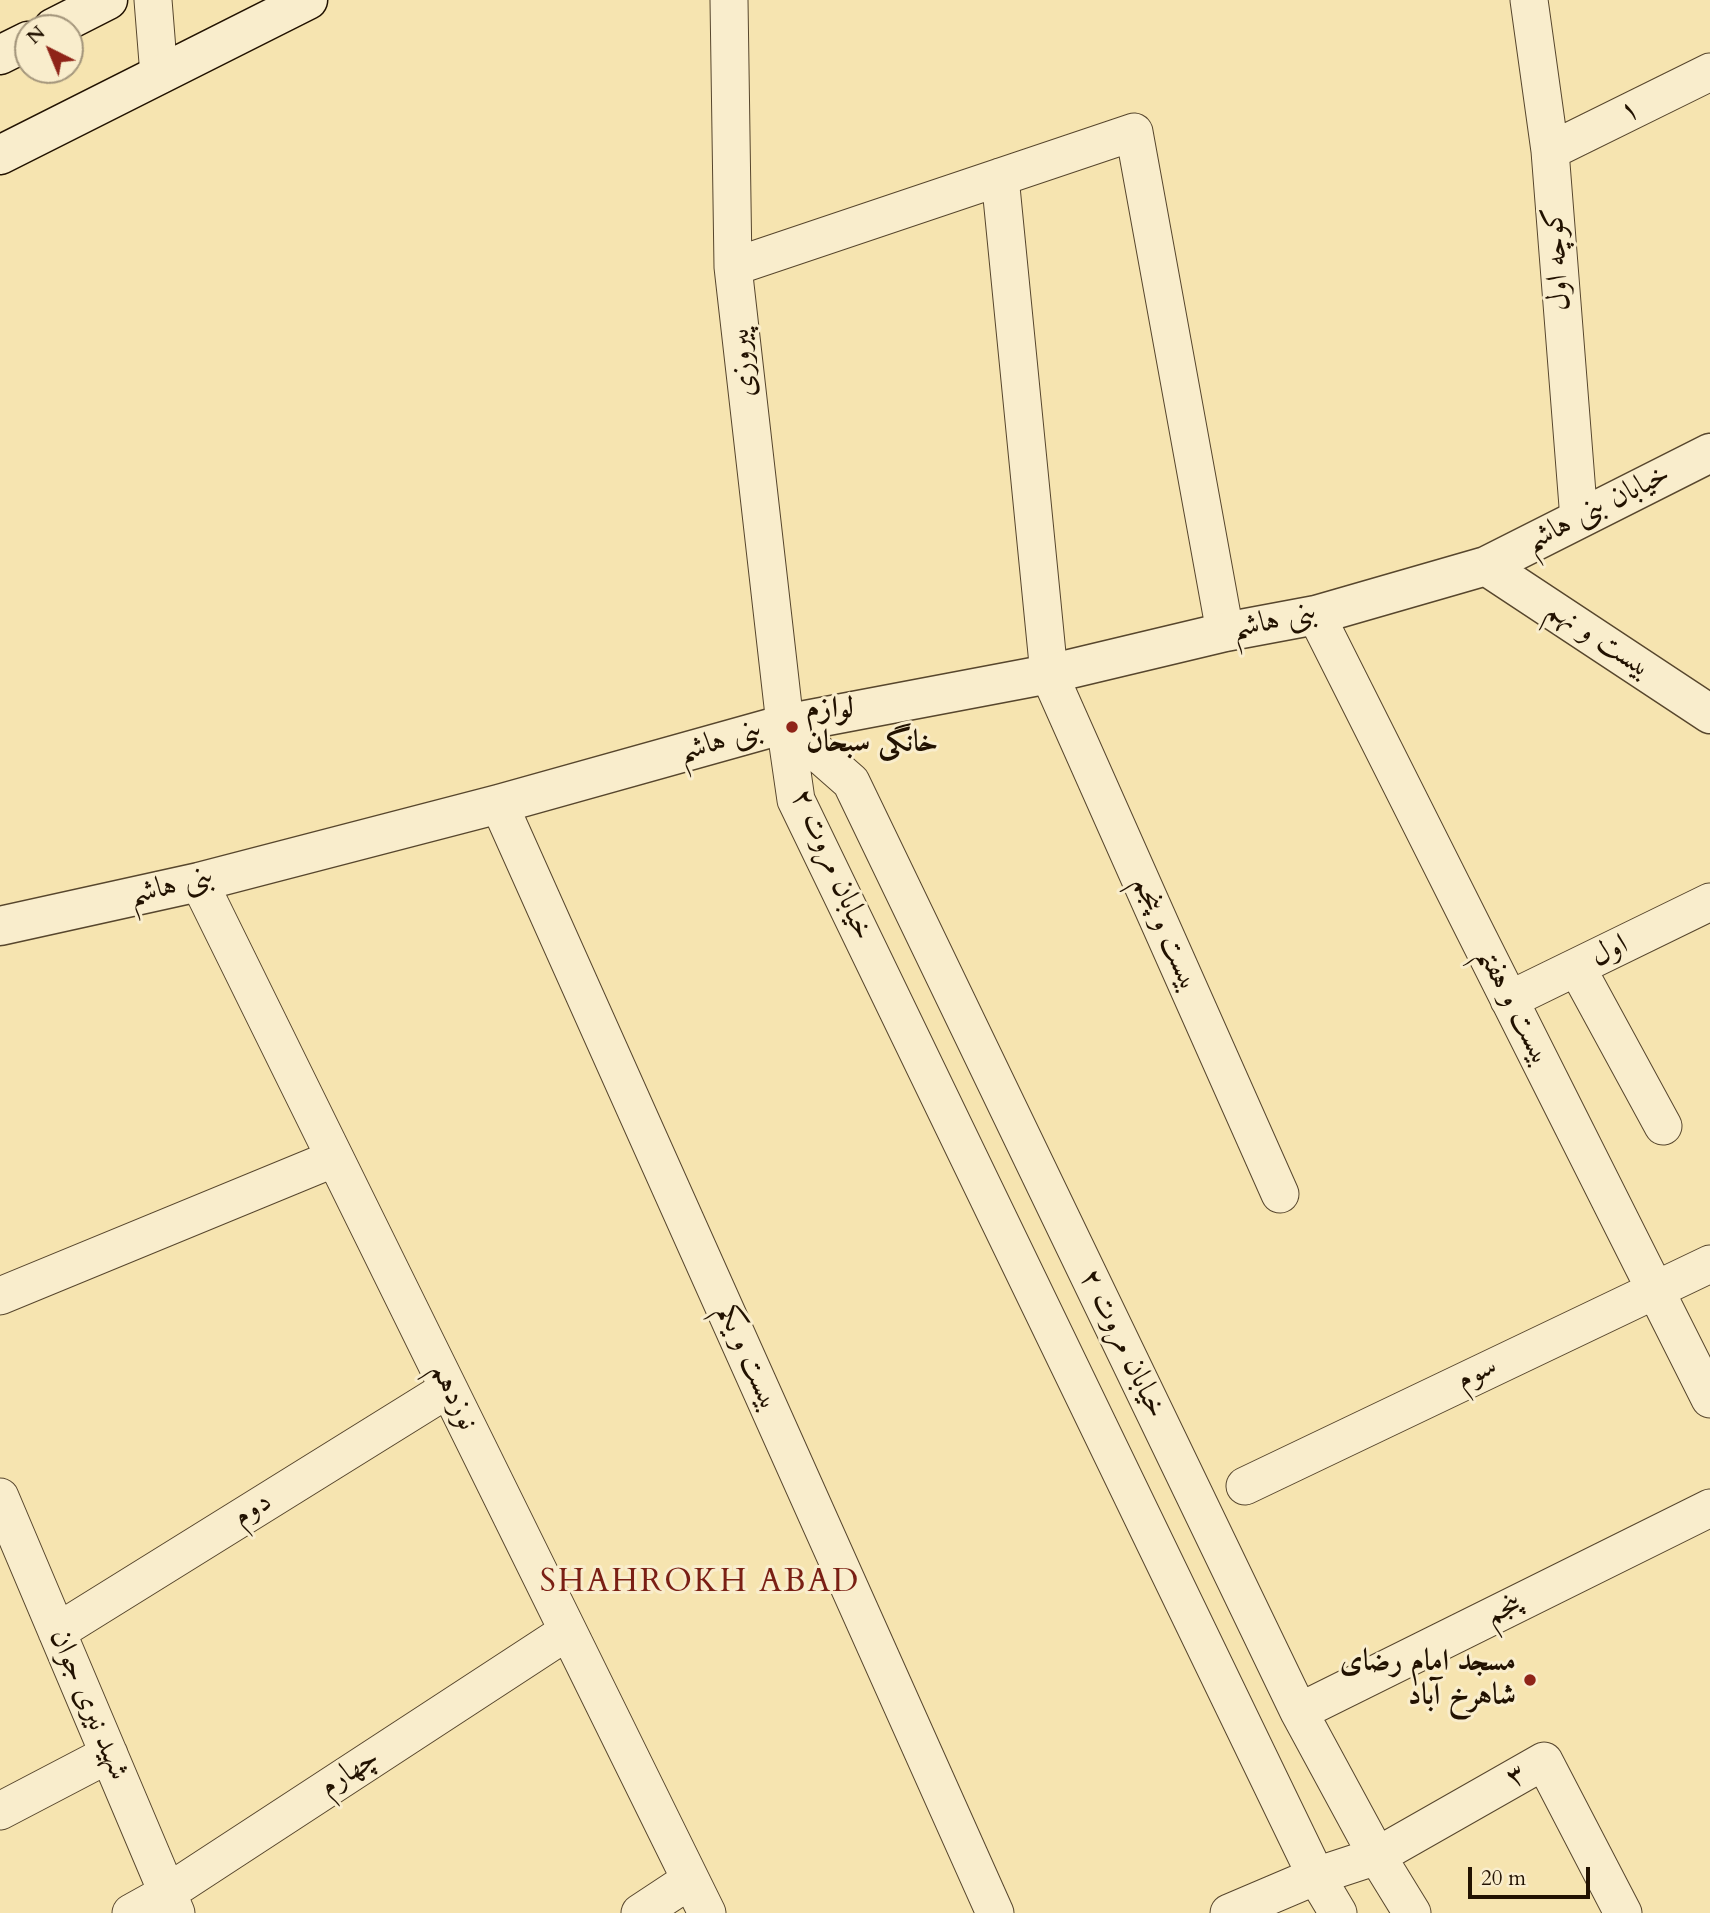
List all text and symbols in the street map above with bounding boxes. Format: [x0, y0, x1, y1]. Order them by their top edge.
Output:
north arrow [14, 14, 84, 84]
text: N [21, 20, 51, 50]
street label: ۱ [1614, 92, 1646, 132]
street label: کوچه اول [1536, 206, 1580, 312]
street label: پیروزی [722, 327, 766, 399]
street label: خیابان بنی هاشم [1519, 457, 1677, 561]
street label: بیست و نهم [1539, 593, 1657, 687]
street label: بنی هاشم [1229, 596, 1321, 648]
place label: لوازم خانگی سبحان [806, 692, 938, 762]
street label: بنی هاشم [675, 713, 767, 771]
marker: لوازم خانگی سبحان [784, 719, 800, 735]
street label: خیابان مروت ۲ [782, 784, 880, 946]
street label: بنی هاشم [126, 860, 218, 914]
street label: بیست و پنجم [1124, 871, 1206, 997]
street label: اول [1586, 928, 1634, 976]
street label: بیست و هفتم [1468, 942, 1558, 1072]
street label: خیابان مروت ۲ [1070, 1263, 1174, 1425]
street label: بیست و یکم [708, 1299, 786, 1417]
street label: سوم [1451, 1349, 1503, 1399]
street label: نوزدهم [421, 1357, 485, 1437]
street label: دوم [227, 1484, 279, 1536]
district label: SHAHROKH ABAD [541, 1565, 859, 1603]
street label: پنجم [1480, 1586, 1528, 1634]
street label: شهید نیری جوان [40, 1624, 136, 1786]
place label: مسجد امام رضای شاهرخ آباد [1340, 1645, 1516, 1716]
marker: مسجد امام رضای شاهرخ آباد [1522, 1672, 1538, 1688]
street label: چهارم [313, 1741, 387, 1805]
street label: ۳ [1500, 1757, 1534, 1797]
scale bar [1472, 1854, 1594, 1898]
text: 20 m [1481, 1864, 1526, 1893]

